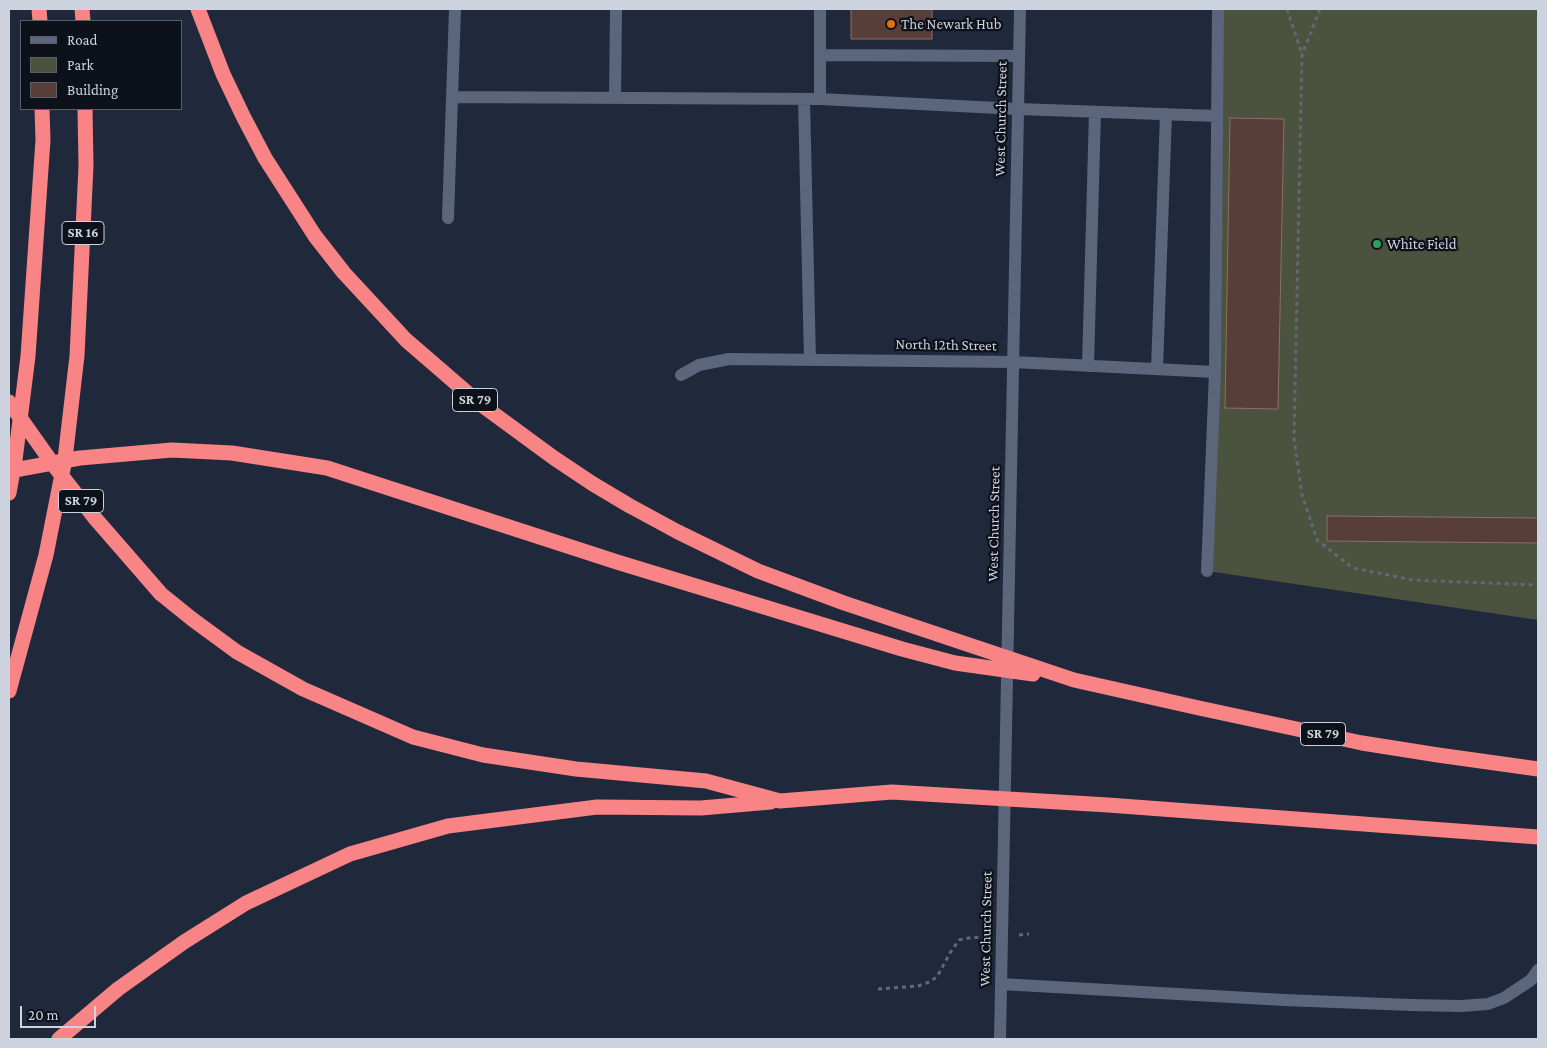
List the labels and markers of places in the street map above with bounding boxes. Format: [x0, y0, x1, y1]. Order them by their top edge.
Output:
place label: The Newark Hub [901, 15, 1002, 33]
marker: The Newark Hub [885, 18, 897, 30]
place label: White Field [1387, 235, 1457, 253]
marker: White Field [1371, 238, 1383, 250]

